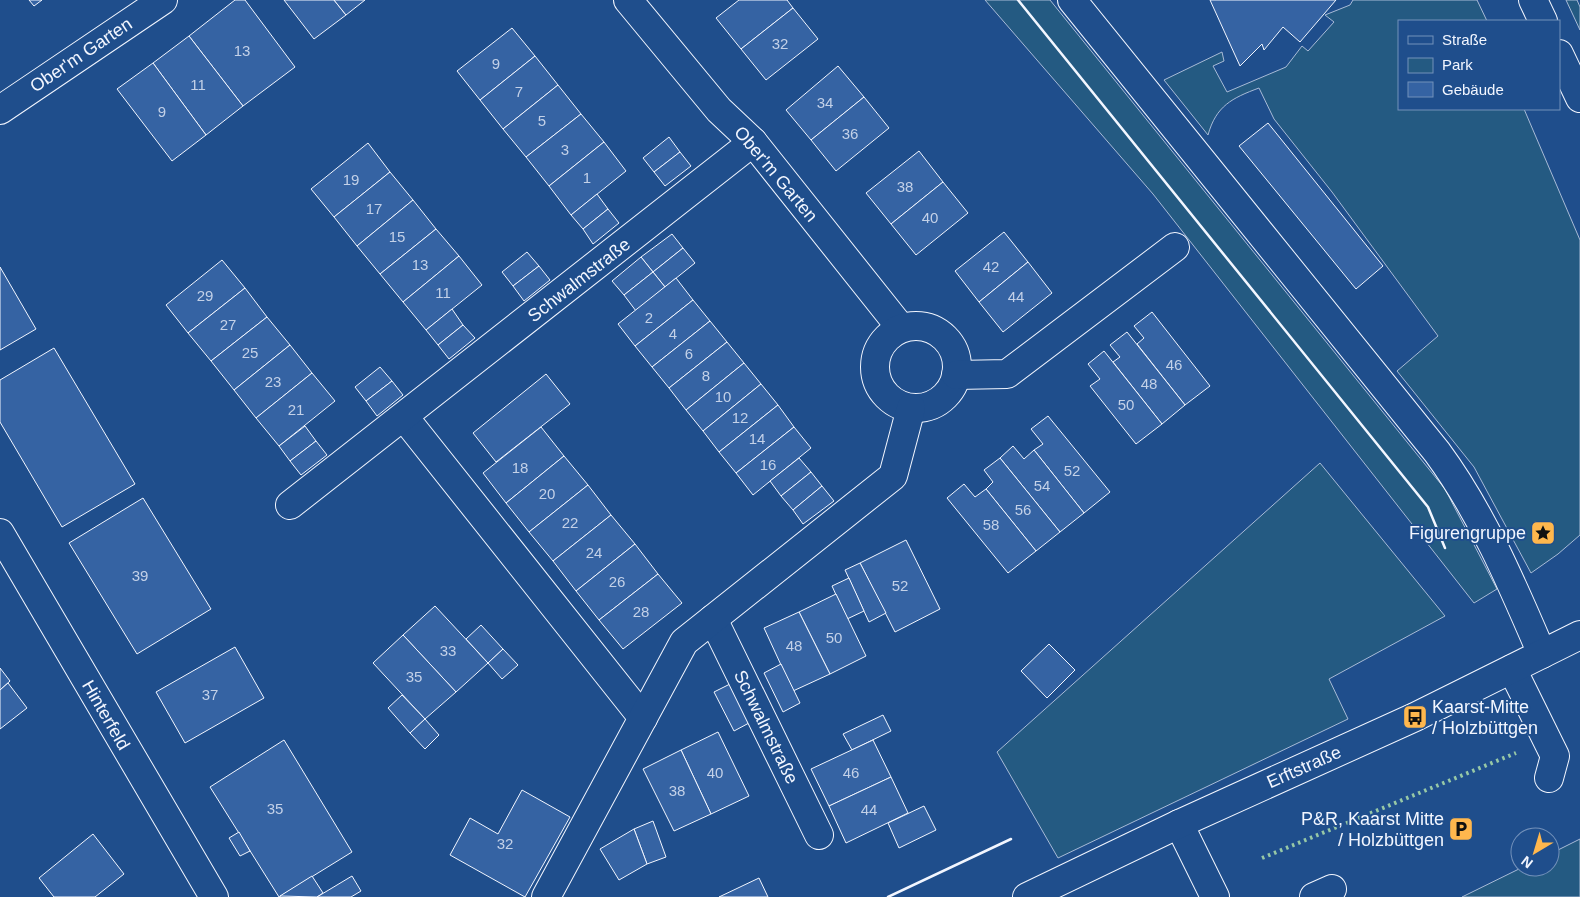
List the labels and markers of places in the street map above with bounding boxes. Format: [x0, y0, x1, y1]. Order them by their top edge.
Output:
place icon: Figurengruppe [1530, 520, 1556, 546]
place label: Figurengruppe [1409, 523, 1526, 543]
place label: Kaarst-Mitte / Holzbüttgen [1432, 697, 1538, 738]
bus stop icon: Kaarst-Mitte / Holzbüttgen [1402, 704, 1428, 730]
place label: P&R, Kaarst Mitte / Holzbüttgen [1301, 809, 1444, 850]
parking icon: P&R, Kaarst Mitte / Holzbüttgen [1448, 816, 1474, 842]

